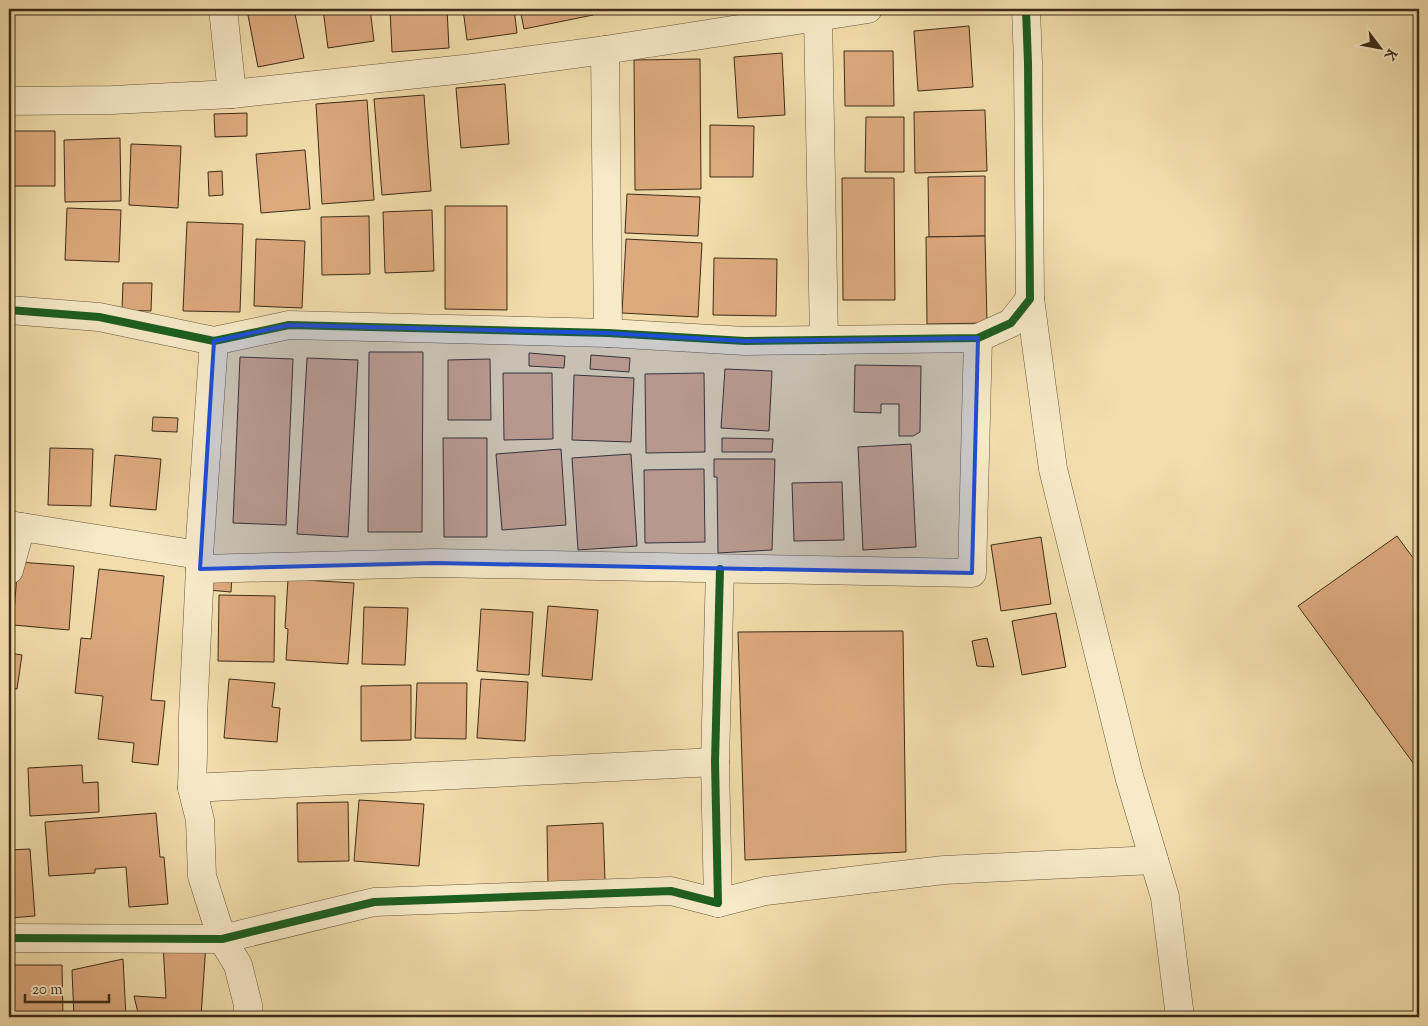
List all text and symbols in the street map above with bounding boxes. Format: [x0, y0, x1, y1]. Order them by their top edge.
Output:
north arrow [1356, 22, 1406, 72]
text: K [1378, 44, 1400, 64]
scale bar [25, 971, 109, 1003]
text: 20 m [32, 980, 63, 1001]

